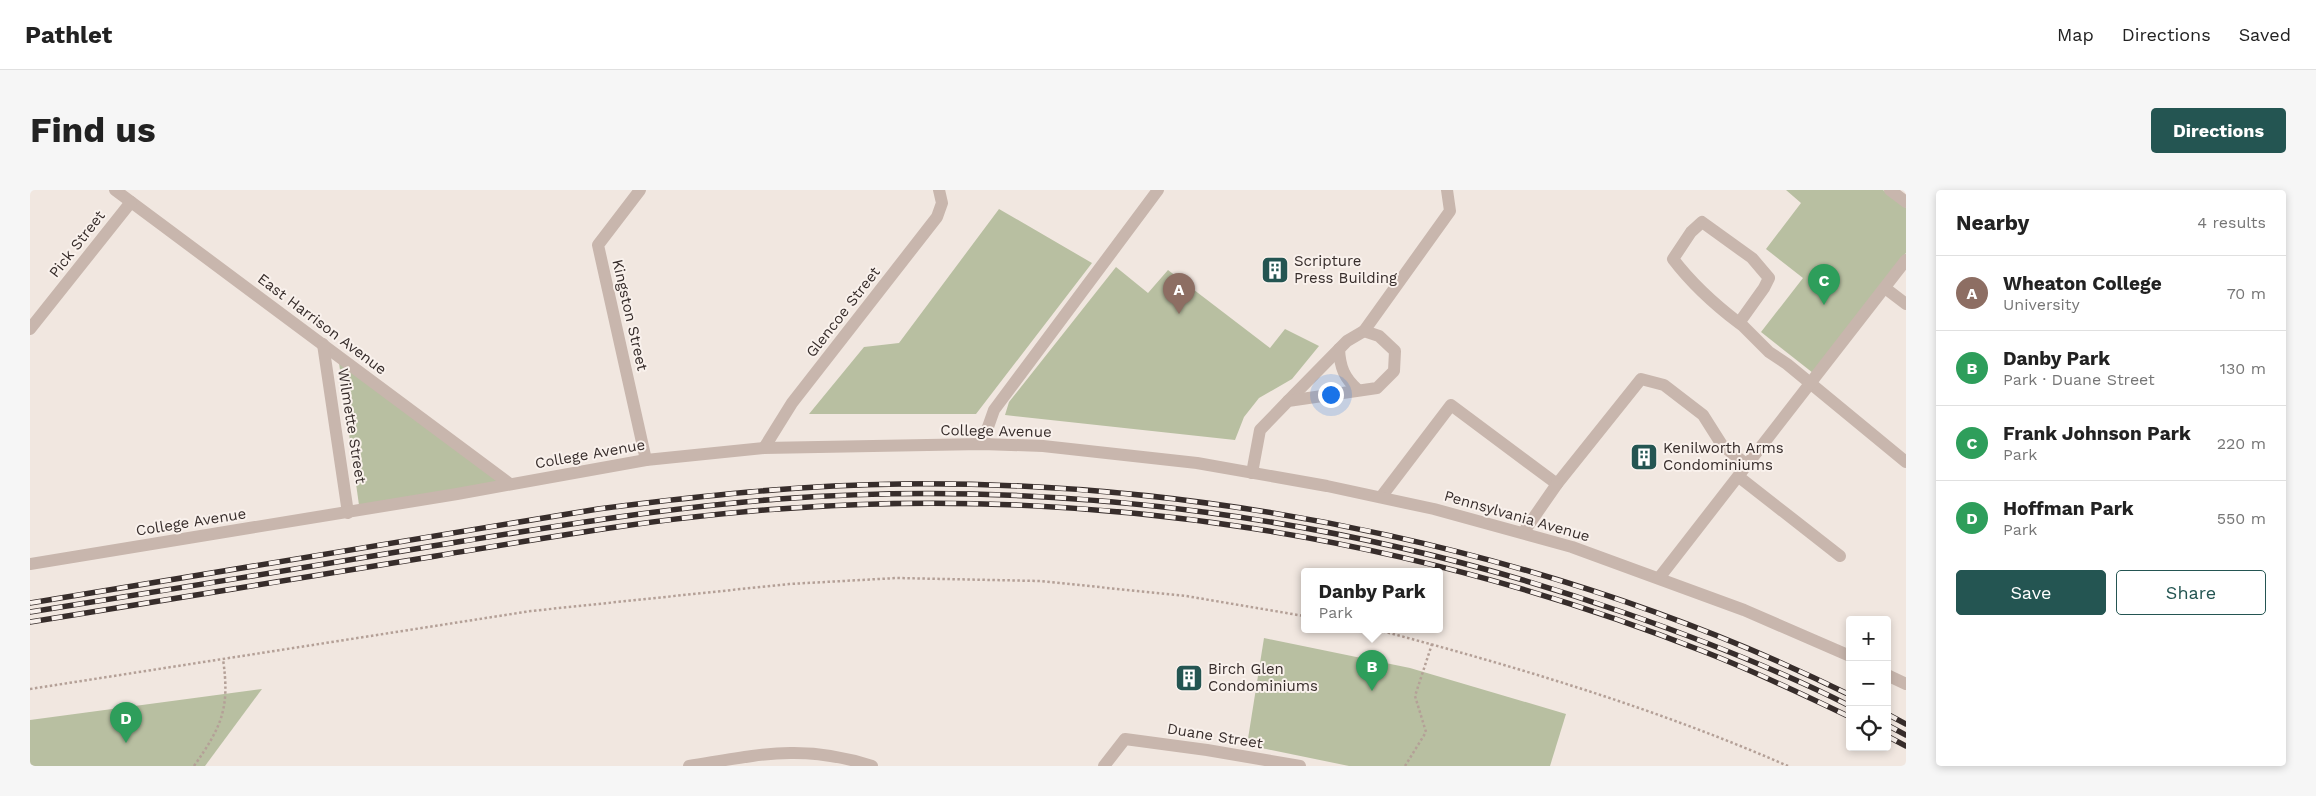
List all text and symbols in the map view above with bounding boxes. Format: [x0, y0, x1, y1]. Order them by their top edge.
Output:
text: Pathlet [25, 21, 112, 49]
text: Map [2057, 24, 2094, 45]
text: Directions [2122, 24, 2211, 45]
text: Saved [2239, 24, 2291, 45]
button: Directions [2151, 108, 2286, 153]
text: Find us [30, 109, 156, 151]
street label: Pick Street [45, 206, 109, 281]
text: Nearby [1956, 210, 2029, 235]
text: 4 results [2197, 213, 2266, 232]
place label: Scripture Press Building [1294, 252, 1397, 287]
building icon: Scripture Press Building [1260, 255, 1290, 285]
street label: Kingston Street [608, 258, 652, 373]
street label: Glencoe Street [802, 263, 884, 361]
pin: C [1808, 264, 1840, 305]
street label: East Harrison Avenue [254, 270, 390, 378]
text: Wheaton College [2003, 272, 2162, 295]
pin: A [1163, 273, 1195, 314]
text: A [1967, 284, 1977, 303]
text: 70 m [2227, 284, 2266, 303]
text: University [2003, 295, 2080, 314]
text: Danby Park [2003, 347, 2110, 370]
text: B [1967, 359, 1977, 378]
text: 130 m [2220, 359, 2266, 378]
street label: Wilmette Street [334, 367, 370, 486]
text: Park · Duane Street [2003, 370, 2155, 389]
your location [1318, 382, 1344, 408]
street label: College Avenue [940, 421, 1052, 441]
text: Frank Johnson Park [2003, 422, 2191, 445]
text: C [1967, 434, 1977, 453]
text: 220 m [2217, 434, 2266, 453]
street label: College Avenue [534, 435, 646, 473]
place label: Kenilworth Arms Condominiums [1663, 439, 1784, 474]
building icon: Kenilworth Arms Condominiums [1629, 442, 1659, 472]
text: Park [2003, 445, 2037, 464]
street label: Pennsylvania Avenue [1442, 487, 1592, 545]
text: Hoffman Park [2003, 497, 2134, 520]
street label: College Avenue [135, 504, 247, 540]
text: D [1966, 509, 1978, 528]
text: 550 m [2217, 509, 2266, 528]
text: Park [2003, 520, 2037, 539]
popup [1301, 568, 1443, 633]
button: Save [1956, 570, 2106, 615]
button: Share [2116, 570, 2266, 615]
text: Danby Park [1318, 580, 1426, 603]
text: Park [1318, 603, 1353, 622]
map controls [1846, 616, 1891, 751]
button: + [1846, 616, 1891, 661]
pin: B [1356, 650, 1388, 691]
place label: Birch Glen Condominiums [1208, 660, 1318, 695]
button: − [1846, 661, 1891, 706]
building icon: Birch Glen Condominiums [1174, 663, 1204, 693]
pin: D [110, 702, 142, 743]
button: locate [1846, 706, 1891, 751]
street label: Duane Street [1166, 720, 1265, 753]

